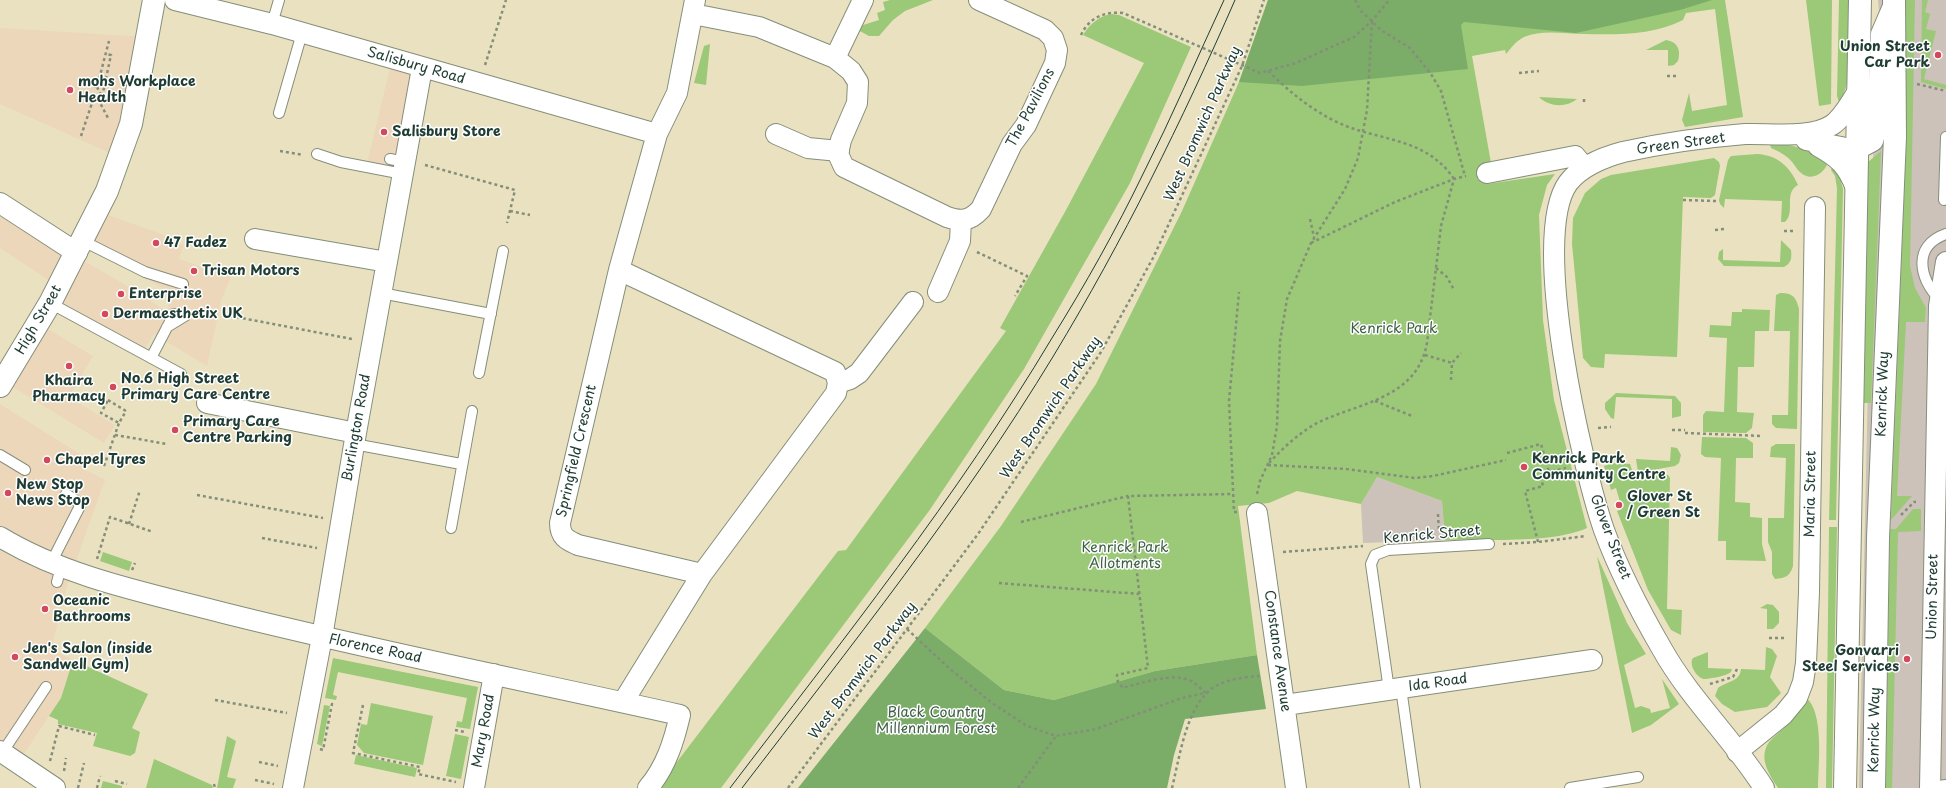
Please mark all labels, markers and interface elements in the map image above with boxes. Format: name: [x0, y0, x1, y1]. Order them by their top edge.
place label: Union Street Car Park: [1840, 39, 1930, 72]
street label: Salisbury Road: [365, 44, 467, 88]
street label: West Bromwich Parkway: [1161, 44, 1245, 204]
marker: Union Street Car Park: [1933, 50, 1943, 60]
street label: The Pavilions: [1003, 66, 1059, 150]
place label: mohs Workplace Health: [78, 74, 196, 106]
marker: mohs Workplace Health: [65, 85, 75, 95]
place label: Salisbury Store: [392, 124, 501, 140]
marker: Salisbury Store: [379, 127, 389, 137]
street label: Green Street: [1636, 129, 1726, 159]
place label: 47 Fadez: [164, 235, 227, 251]
marker: 47 Fadez: [151, 238, 161, 248]
place label: Trisan Motors: [202, 263, 300, 279]
marker: Trisan Motors: [189, 266, 199, 276]
street label: High Street: [12, 282, 66, 358]
place label: Enterprise: [129, 286, 202, 302]
marker: Enterprise: [116, 289, 126, 299]
place label: Dermaesthetix UK: [113, 306, 243, 322]
marker: Dermaesthetix UK: [100, 309, 110, 319]
park label: Kenrick Park: [1351, 321, 1437, 337]
street label: West Bromwich Parkway: [997, 334, 1105, 482]
street label: Kenrick Way: [1873, 351, 1893, 437]
marker: Khaira Pharmacy: [64, 361, 74, 371]
place label: No.6 High Street Primary Care Centre: [121, 371, 270, 404]
place label: Khaira Pharmacy: [32, 373, 106, 406]
street label: Burlington Road: [339, 373, 375, 483]
marker: No.6 High Street Primary Care Centre: [108, 382, 118, 392]
street label: Springfield Crescent: [554, 383, 600, 519]
place label: Primary Care Centre Parking: [183, 414, 292, 446]
marker: Primary Care Centre Parking: [170, 425, 180, 435]
place label: Kenrick Park Community Centre: [1532, 451, 1666, 484]
street label: Maria Street: [1802, 451, 1820, 537]
place label: Chapel Tyres: [55, 452, 146, 468]
marker: Chapel Tyres: [42, 455, 52, 465]
marker: Kenrick Park Community Centre: [1519, 462, 1529, 472]
place label: New Stop News Stop: [16, 477, 90, 510]
marker: New Stop News Stop: [3, 488, 13, 498]
place label: Glover St / Green St: [1627, 489, 1700, 522]
street label: Glover Street: [1586, 492, 1634, 582]
marker: Glover St / Green St: [1614, 500, 1624, 510]
street label: Kenrick Street: [1383, 522, 1481, 548]
park label: Kenrick Park Allotments: [1082, 540, 1168, 572]
street label: Union Street: [1924, 554, 1942, 640]
street label: Constance Avenue: [1260, 589, 1294, 713]
place label: Oceanic Bathrooms: [53, 593, 131, 626]
street label: West Bromwich Parkway: [806, 599, 920, 743]
marker: Oceanic Bathrooms: [40, 604, 50, 614]
street label: Florence Road: [327, 631, 423, 667]
place label: Jen's Salon (inside Sandwell Gym): [23, 641, 152, 674]
place label: Gonvarri Steel Services: [1802, 643, 1899, 676]
marker: Jen's Salon (inside Sandwell Gym): [10, 652, 20, 662]
marker: Gonvarri Steel Services: [1902, 654, 1912, 664]
street label: Ida Road: [1407, 671, 1469, 695]
street label: Kenrick Way: [1866, 687, 1884, 773]
street label: Mary Road: [469, 693, 499, 769]
park label: Black Country Millennium Forest: [876, 705, 996, 738]

